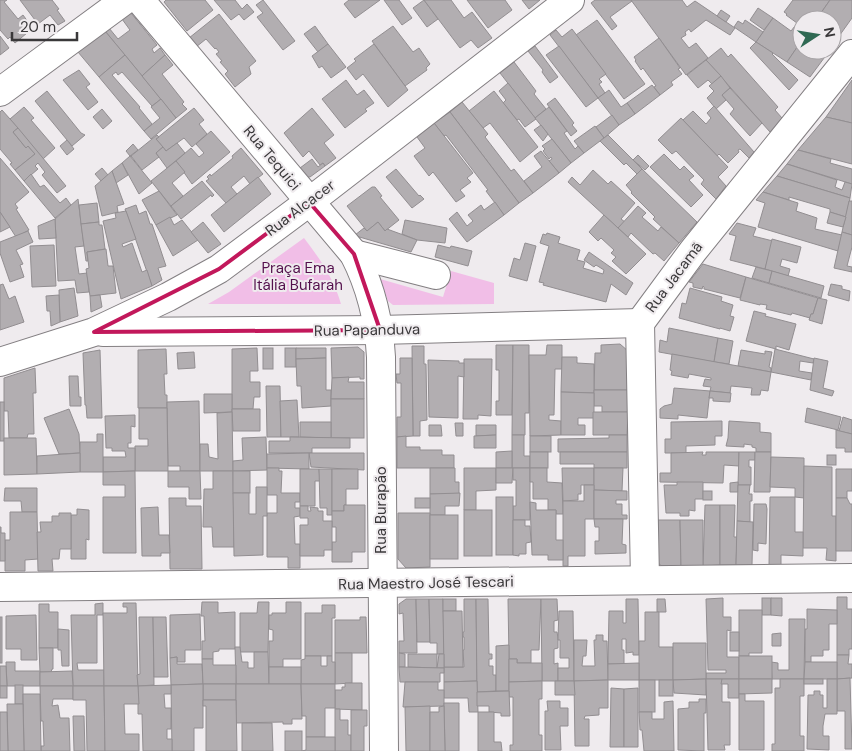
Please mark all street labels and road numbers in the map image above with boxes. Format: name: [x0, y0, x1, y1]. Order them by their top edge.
street label: Rua Tequici: [239, 121, 305, 195]
street label: Rua Alcacer: [261, 175, 339, 241]
street label: Rua Jacamã: [641, 238, 707, 316]
street label: Rua Papanduva: [314, 319, 420, 341]
street label: Rua Burapão: [371, 466, 391, 554]
street label: Rua Maestro José Tescari: [338, 571, 514, 595]

